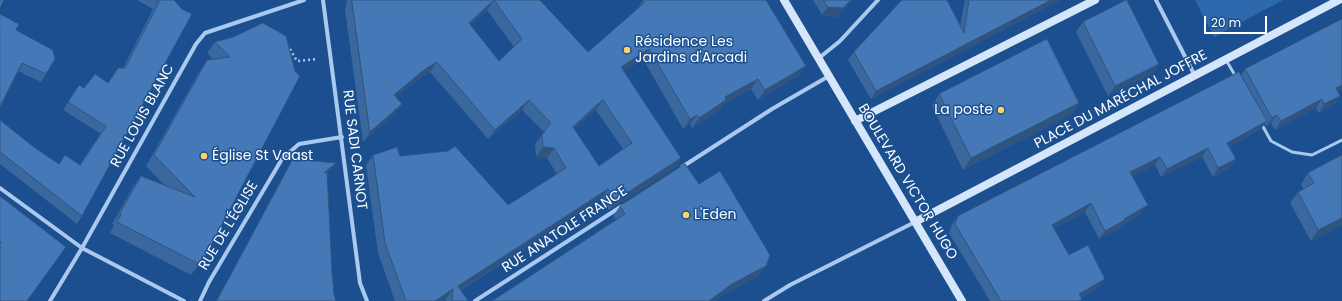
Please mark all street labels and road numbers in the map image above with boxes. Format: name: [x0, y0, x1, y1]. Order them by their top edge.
street label: PLACE DU MARÉCHAL JOFFRE: [1032, 47, 1210, 153]
street label: RUE LOUIS BLANC: [108, 61, 178, 171]
street label: RUE SADI CARNOT: [338, 89, 370, 211]
street label: BOULEVARD VICTOR HUGO: [854, 101, 960, 263]
street label: RUE DE L'ÉGLISE: [196, 178, 262, 274]
street label: RUE ANATOLE FRANCE: [499, 183, 631, 277]

